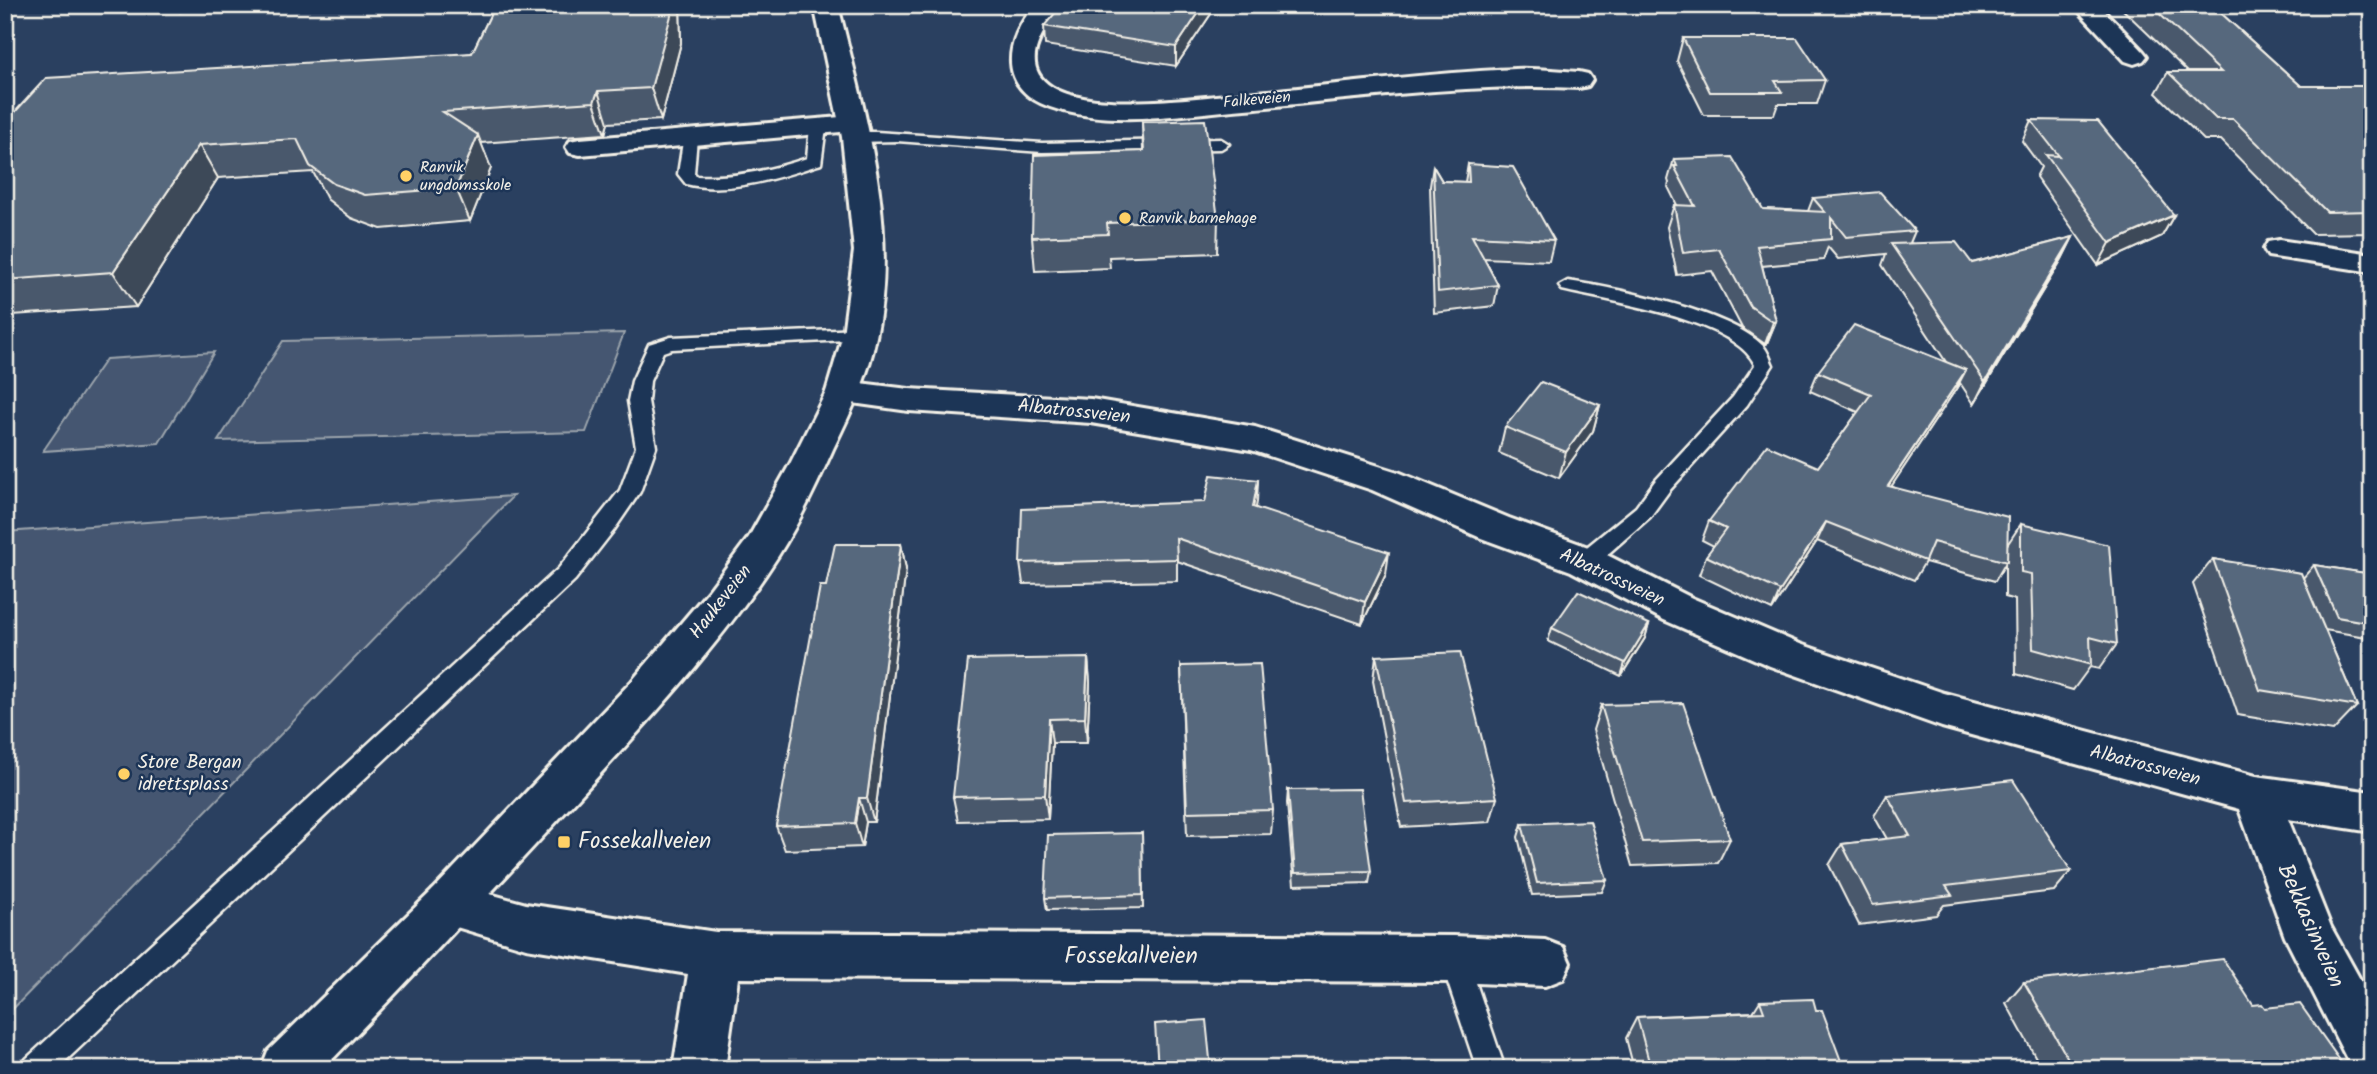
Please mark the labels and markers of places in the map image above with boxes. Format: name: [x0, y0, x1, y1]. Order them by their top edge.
place label: Ranvik ungdomsskole: [420, 155, 511, 198]
marker: Ranvik ungdomsskole: [398, 168, 414, 184]
place label: Ranvik barnehage: [1139, 206, 1257, 231]
marker: Ranvik barnehage: [1117, 210, 1133, 226]
place label: Store Bergan idrettsplass: [138, 748, 242, 800]
marker: Store Bergan idrettsplass: [116, 766, 132, 782]
place label: Fossekallveien: [578, 824, 711, 860]
marker: Fossekallveien: [556, 834, 572, 850]

